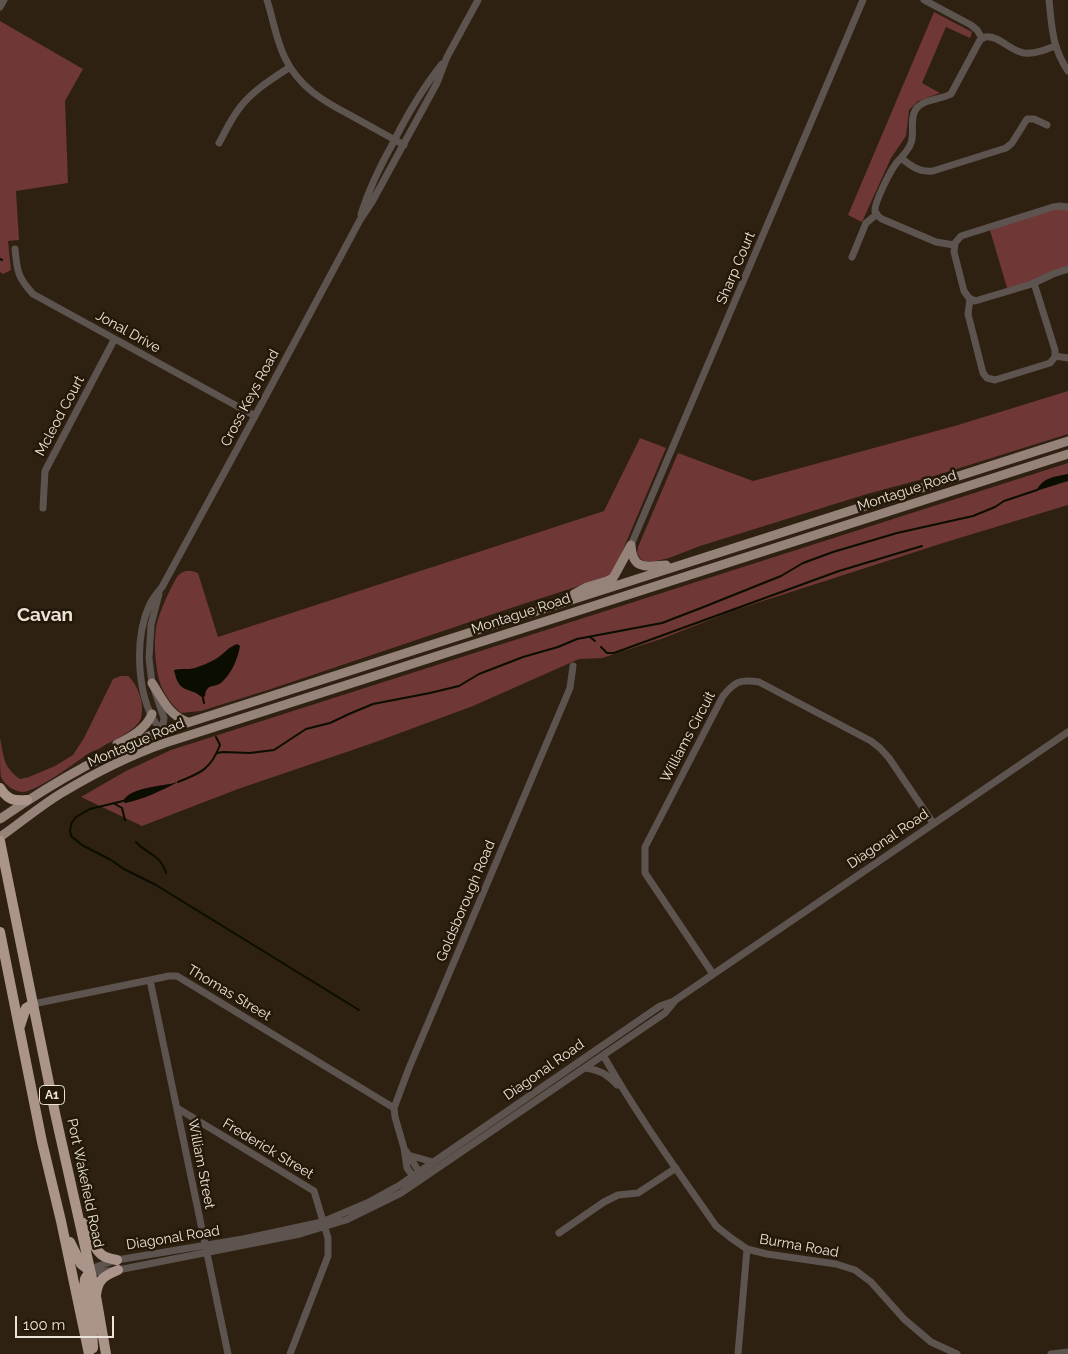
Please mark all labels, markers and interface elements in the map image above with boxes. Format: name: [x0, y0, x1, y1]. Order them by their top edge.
street label: Sharp Court: [713, 229, 759, 307]
street label: Jonal Drive: [93, 307, 163, 357]
street label: Cross Keys Road: [217, 347, 283, 449]
street label: Mcleod Court: [32, 373, 88, 459]
street label: Montague Road: [855, 467, 959, 515]
street label: Montague Road: [469, 590, 573, 638]
district label: Cavan: [17, 604, 73, 626]
street label: Williams Circuit: [657, 689, 719, 785]
street label: Montague Road: [85, 715, 187, 771]
street label: Diagonal Road: [844, 806, 932, 872]
street label: Goldsborough Road: [433, 838, 499, 964]
street label: Thomas Street: [184, 961, 274, 1025]
street label: Diagonal Road: [501, 1036, 587, 1104]
road number: A1: [40, 1086, 64, 1104]
street label: Frederick Street: [220, 1115, 316, 1183]
street label: Port Wakefield Road: [63, 1117, 107, 1249]
street label: William Street: [184, 1118, 218, 1210]
street label: Diagonal Road: [125, 1222, 221, 1254]
street label: Burma Road: [758, 1231, 840, 1261]
scale bar: [18, 1306, 116, 1338]
text: 100 m: [23, 1316, 65, 1334]

